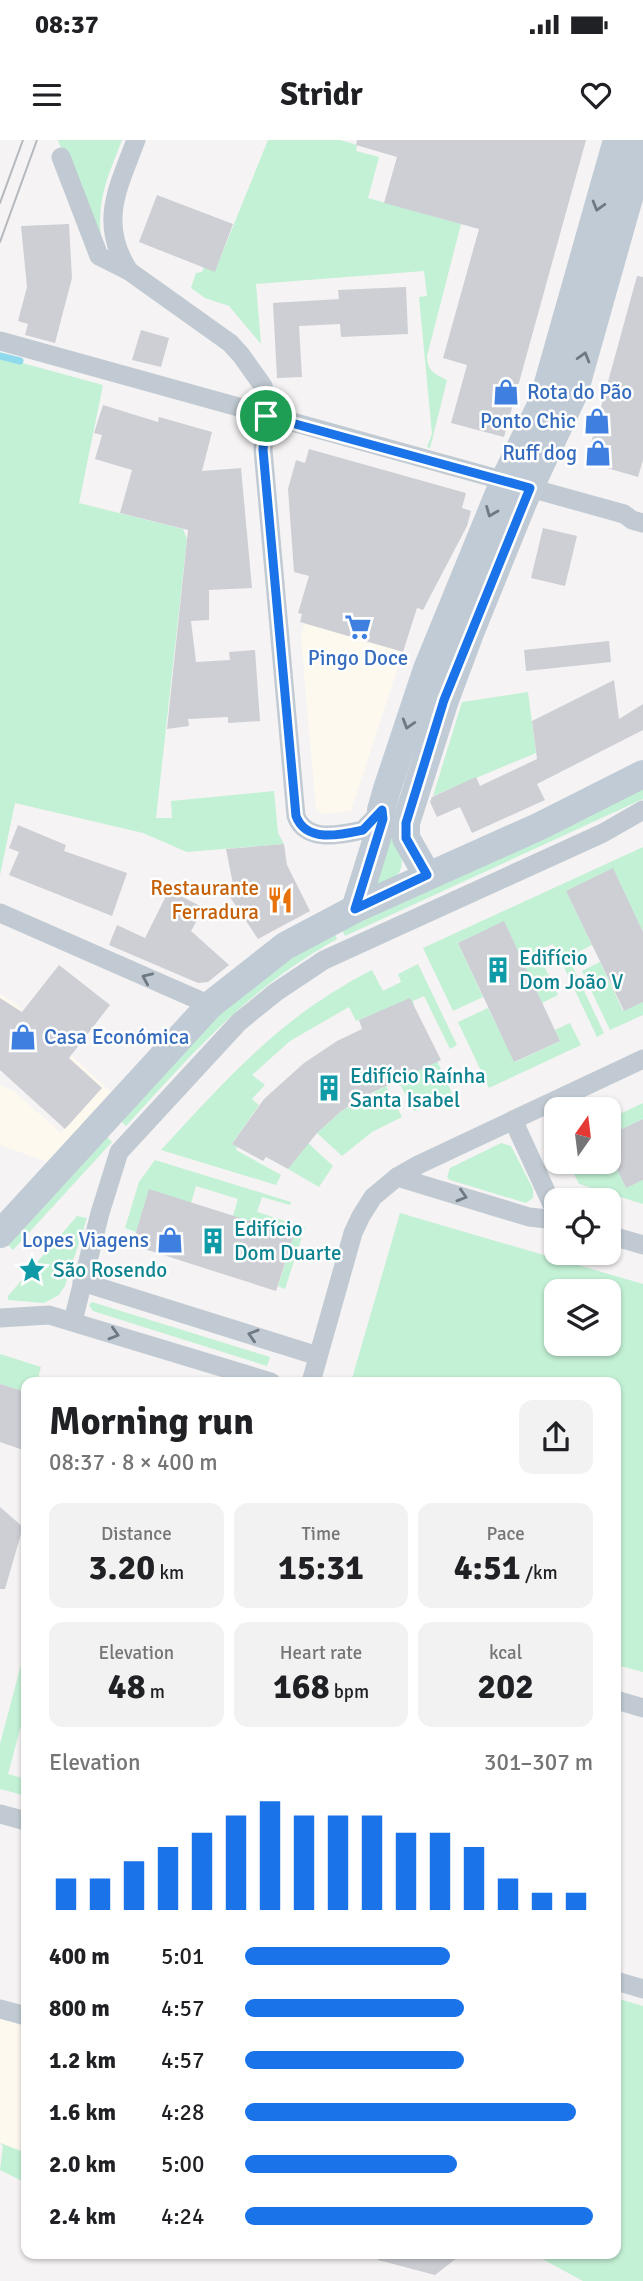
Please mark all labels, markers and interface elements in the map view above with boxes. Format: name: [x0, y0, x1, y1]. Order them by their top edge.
text: 08:37: [35, 9, 99, 41]
text: Stridr: [280, 75, 363, 114]
icon: menu: [28, 76, 66, 114]
icon: heart: [577, 76, 615, 114]
one-way arrow: [592, 200, 607, 212]
one-way arrow: [576, 352, 591, 364]
shop icon: Rota do Pão: [491, 377, 521, 407]
place label: Rota do Pão: [527, 379, 632, 405]
pin: [236, 386, 296, 446]
icon: arrive: [247, 397, 285, 435]
shop icon: Ponto Chic: [582, 406, 612, 436]
place label: Ponto Chic: [480, 408, 576, 434]
shop icon: Ruff dog: [583, 438, 613, 468]
place label: Ruff dog: [502, 440, 577, 466]
one-way arrow: [486, 505, 500, 517]
supermarket icon: Pingo Doce: [343, 612, 373, 642]
place label: Pingo Doce: [308, 645, 408, 671]
one-way arrow: [402, 717, 416, 729]
place label: Restaurante Ferradura: [150, 875, 259, 925]
restaurant icon: Restaurante Ferradura: [265, 885, 295, 915]
place label: Edifício Dom João V: [519, 945, 623, 995]
building icon: Edifício Dom João V: [483, 955, 513, 985]
one-way arrow: [142, 972, 155, 986]
shop icon: Casa Económica: [8, 1022, 38, 1052]
place label: Casa Económica: [44, 1024, 189, 1050]
place label: Edifício Raínha Santa Isabel: [350, 1063, 486, 1113]
building icon: Edifício Raínha Santa Isabel: [314, 1073, 344, 1103]
north arrow: [544, 1097, 621, 1174]
map controls: [544, 1097, 621, 1356]
one-way arrow: [456, 1188, 468, 1203]
button: locate: [544, 1188, 621, 1265]
place label: Edifício Dom Duarte: [234, 1216, 341, 1266]
shop icon: Lopes Viagens: [155, 1225, 185, 1255]
building icon: Edifício Dom Duarte: [198, 1226, 228, 1256]
place label: Lopes Viagens: [22, 1227, 149, 1253]
place icon: São Rosendo: [17, 1255, 47, 1285]
place label: São Rosendo: [53, 1257, 167, 1283]
button: layers: [544, 1279, 621, 1356]
one-way arrow: [108, 1325, 120, 1340]
one-way arrow: [248, 1329, 260, 1344]
text: Morning run: [49, 1398, 254, 1445]
button: share: [519, 1400, 593, 1474]
text: 08:37 · 8 × 400 m: [49, 1448, 218, 1477]
text: Distance: [101, 1522, 172, 1546]
text: Time: [301, 1522, 341, 1546]
text: Pace: [487, 1522, 525, 1546]
text: 3.20: [89, 1546, 155, 1589]
text: 15:31: [278, 1546, 364, 1589]
text: 4:51: [454, 1546, 521, 1589]
text: km: [155, 1561, 184, 1585]
text: /km: [521, 1561, 558, 1585]
text: Elevation: [98, 1641, 174, 1665]
text: Heart rate: [280, 1641, 362, 1665]
text: kcal: [489, 1641, 522, 1665]
text: 48: [108, 1665, 146, 1708]
text: 168: [273, 1665, 330, 1708]
text: 202: [477, 1665, 534, 1708]
text: m: [146, 1680, 165, 1704]
text: bpm: [330, 1680, 369, 1704]
text: Elevation: [49, 1748, 141, 1777]
text: 301–307 m: [484, 1748, 593, 1777]
text: 400 m: [49, 1942, 110, 1971]
text: 5:01: [161, 1942, 204, 1971]
text: 800 m: [49, 1994, 110, 2023]
text: 4:57: [161, 1994, 204, 2023]
text: 1.2 km: [49, 2046, 116, 2075]
text: 4:57: [161, 2046, 204, 2075]
text: 1.6 km: [49, 2098, 116, 2127]
text: 4:28: [161, 2098, 204, 2127]
text: 2.0 km: [49, 2150, 116, 2179]
text: 5:00: [161, 2150, 204, 2179]
text: 2.4 km: [49, 2202, 116, 2231]
text: 4:24: [161, 2202, 204, 2231]

